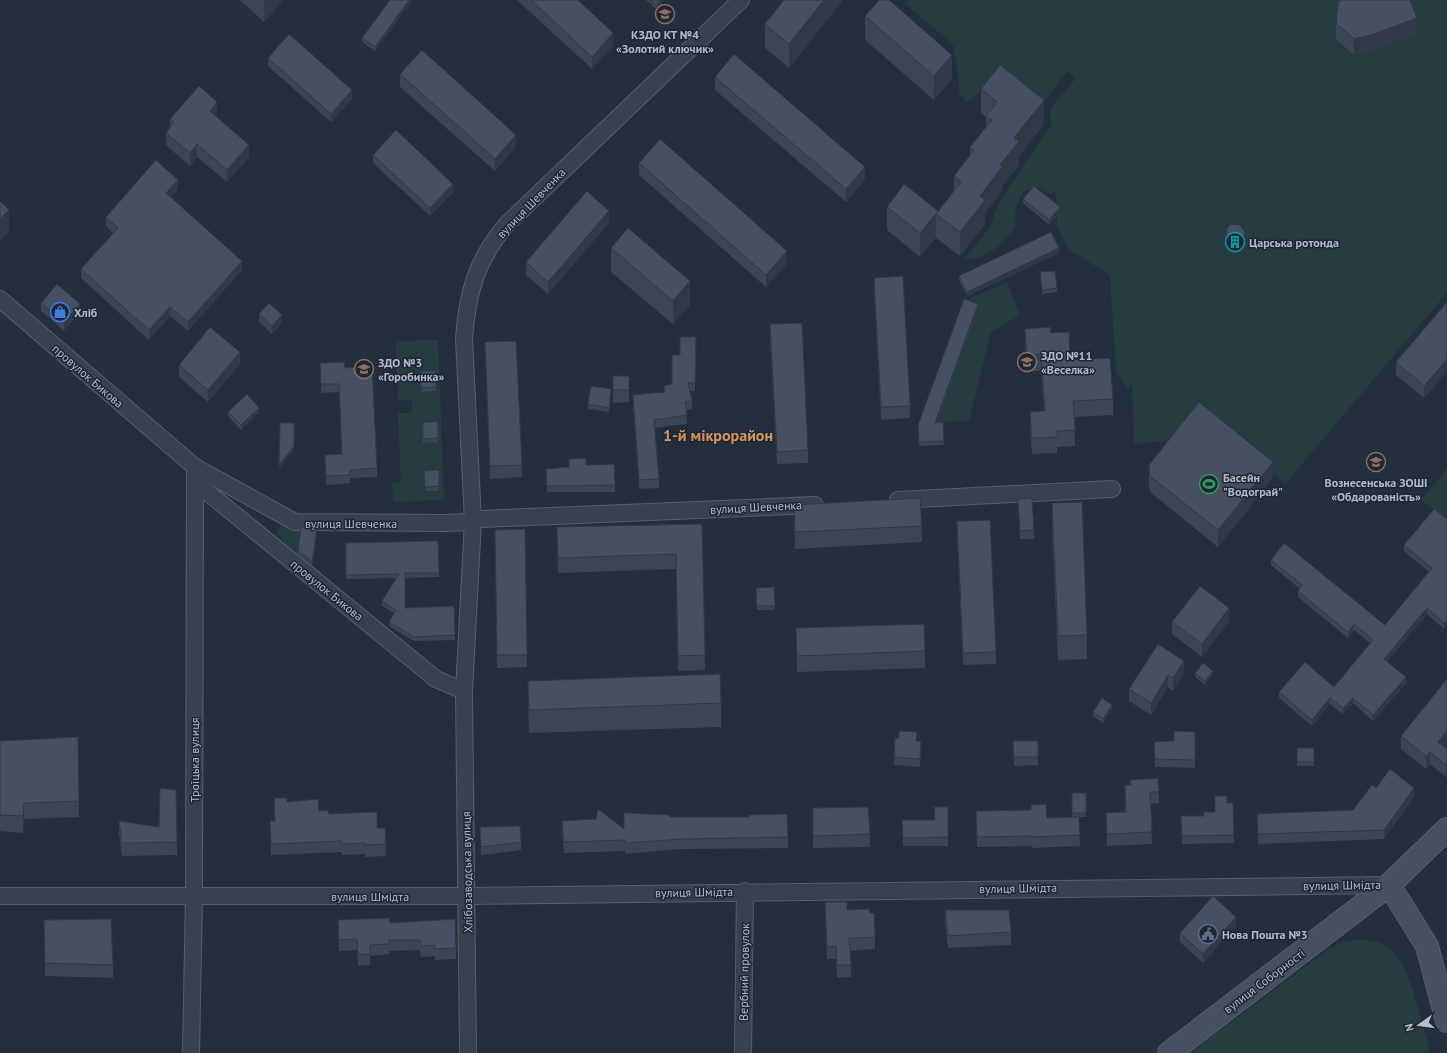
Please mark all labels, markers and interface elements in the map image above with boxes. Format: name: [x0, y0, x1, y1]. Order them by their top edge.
school or university icon: КЗДО КТ №4 «Золотий ключик»: [654, 3, 676, 25]
place label: КЗДО КТ №4 «Золотий ключик»: [616, 27, 714, 56]
street label: вулиця Шевченка: [494, 165, 568, 241]
building icon: Царська ротонда: [1224, 231, 1246, 253]
place label: Царська ротонда: [1249, 235, 1339, 250]
shop icon: Хліб: [49, 301, 71, 323]
place label: Хліб: [74, 305, 98, 320]
street label: провулок Бикова: [49, 341, 127, 411]
place label: ЗДО №11 «Веселка»: [1041, 348, 1095, 377]
school or university icon: ЗДО №11 «Веселка»: [1016, 351, 1038, 373]
place label: ЗДО №3 «Горобинка»: [378, 355, 445, 384]
school or university icon: ЗДО №3 «Горобинка»: [353, 358, 375, 380]
district label: 1-й мікрорайон: [663, 425, 773, 445]
school or university icon: Вознесенська ЗОШІ «Обдарованість»: [1365, 451, 1387, 473]
place label: Басейн "Водограй": [1223, 470, 1283, 499]
sports icon: Басейн "Водограй": [1198, 473, 1220, 495]
place label: Вознесенська ЗОШІ «Обдарованість»: [1325, 475, 1427, 504]
street label: вулиця Шевченка: [710, 497, 802, 517]
street label: вулиця Шевченка: [305, 516, 397, 531]
street label: провулок Бикова: [288, 556, 366, 624]
street label: Троїцька вулиця: [187, 718, 202, 802]
street label: Хлібозаводська вулиця: [458, 811, 476, 933]
street label: вулиця Шмідта: [1303, 877, 1381, 893]
street label: вулиця Шмідта: [979, 880, 1057, 896]
street label: вулиця Шмідта: [655, 884, 733, 900]
street label: вулиця Шмідта: [331, 889, 409, 904]
street label: Вербний провулок: [736, 923, 752, 1021]
public building icon: Нова Пошта №3: [1197, 923, 1219, 945]
place label: Нова Пошта №3: [1222, 927, 1308, 942]
street label: вулиця Соборності: [1220, 946, 1308, 1016]
north arrow: [1399, 1005, 1439, 1045]
text: N: [1402, 1022, 1417, 1033]

